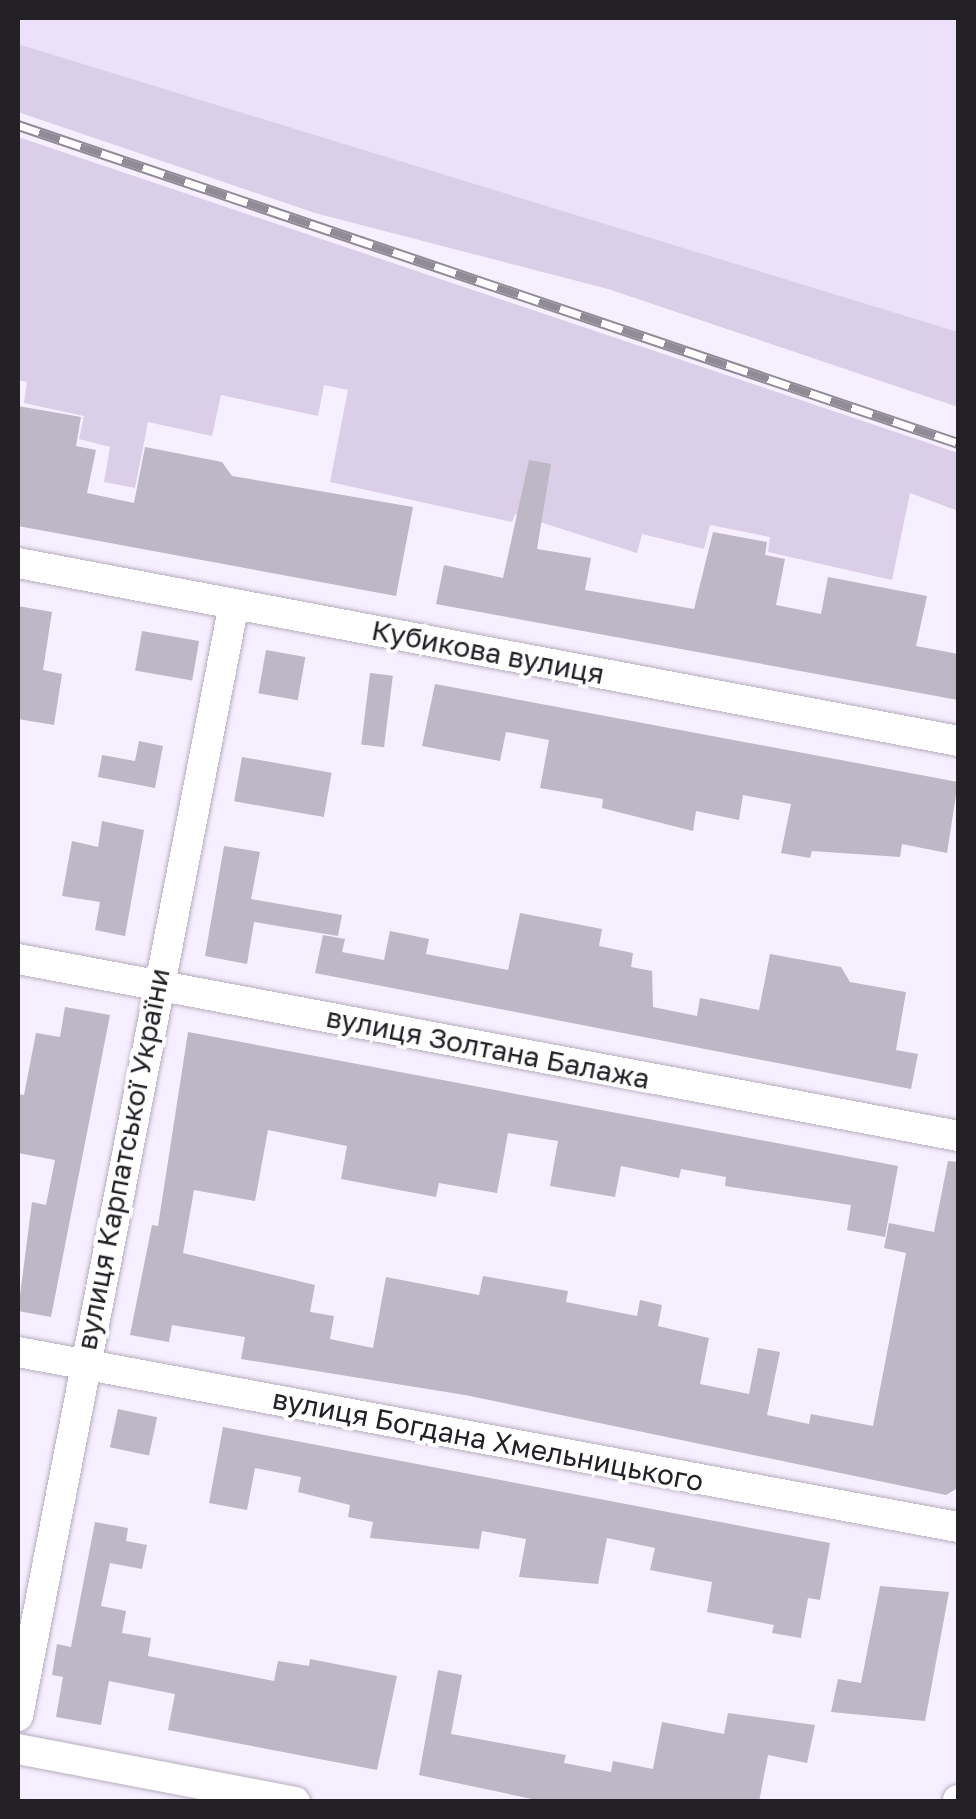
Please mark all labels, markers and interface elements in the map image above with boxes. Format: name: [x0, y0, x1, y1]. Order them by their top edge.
street label: Кубикова вулиця: [369, 613, 607, 691]
street label: вулиця Карпатської України: [70, 965, 176, 1353]
street label: вулиця Золтана Балажа: [323, 1000, 653, 1096]
street label: вулиця Богдана Хмельницького: [270, 1382, 706, 1498]

